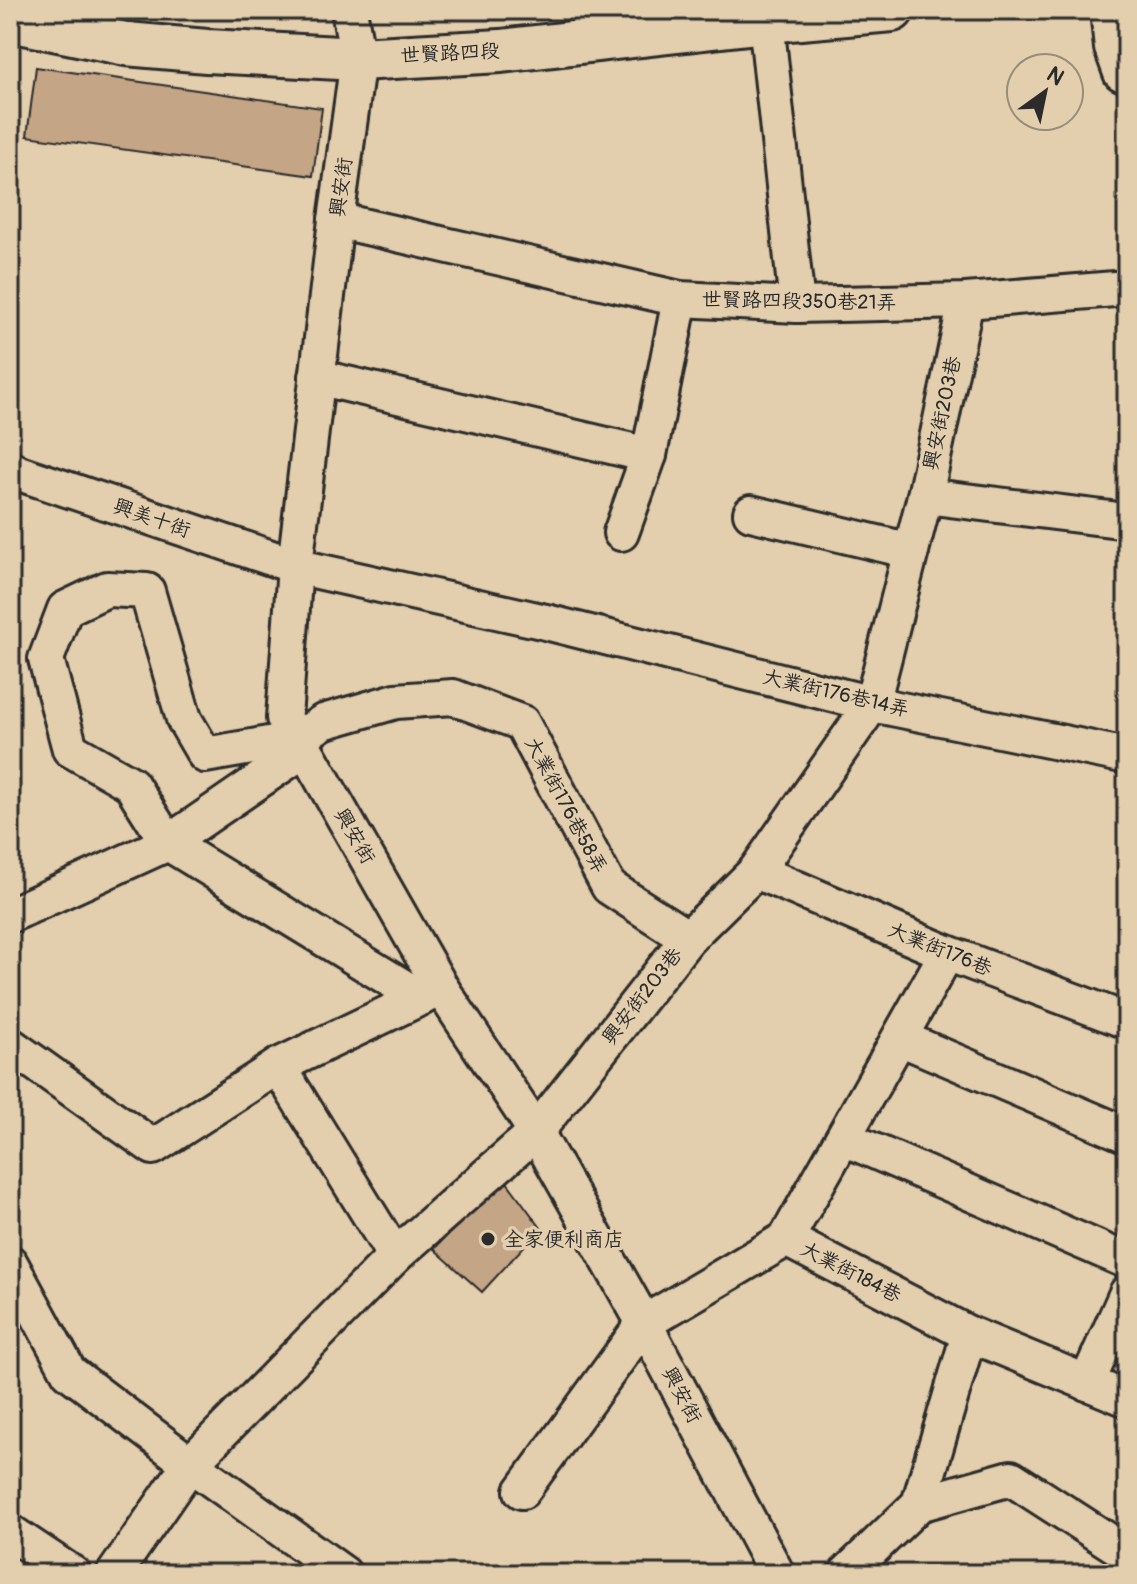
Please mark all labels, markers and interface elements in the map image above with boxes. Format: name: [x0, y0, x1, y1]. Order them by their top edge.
street label: 世賢路四段: [399, 38, 501, 68]
north arrow: [1005, 52, 1085, 132]
text: N: [1041, 60, 1069, 92]
street label: 興安街: [324, 156, 358, 218]
street label: 世賢路四段350巷21弄: [701, 287, 897, 315]
street label: 興安街203巷: [918, 353, 966, 472]
street label: 興美十街: [110, 493, 194, 543]
street label: 大業街176巷14弄: [760, 664, 912, 722]
street label: 大業街176巷58弄: [520, 732, 612, 878]
street label: 興安街: [329, 804, 381, 868]
street label: 大業街176巷: [884, 917, 997, 982]
street label: 興安街203巷: [596, 942, 688, 1049]
place label: 全家便利商店: [504, 1227, 624, 1252]
marker: 全家便利商店: [479, 1230, 497, 1248]
street label: 大業街184巷: [797, 1236, 906, 1308]
street label: 興安街: [657, 1363, 707, 1427]

